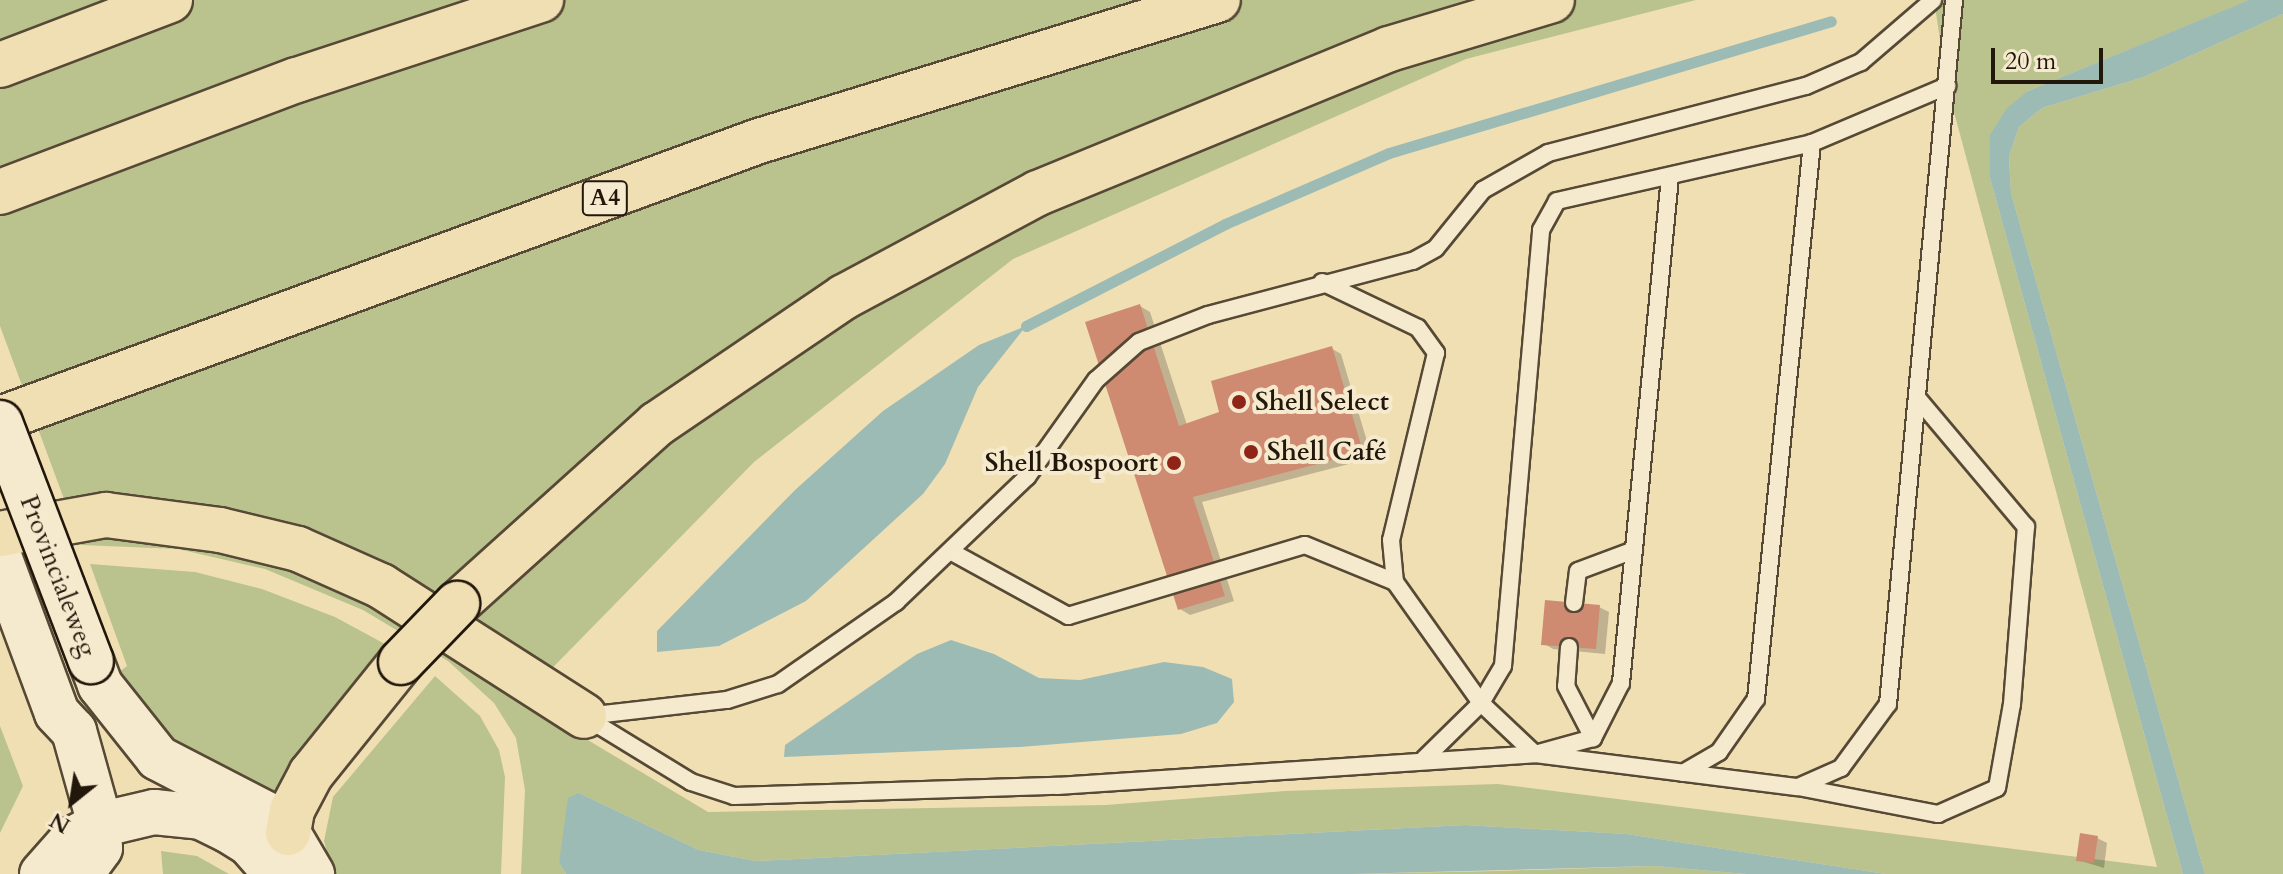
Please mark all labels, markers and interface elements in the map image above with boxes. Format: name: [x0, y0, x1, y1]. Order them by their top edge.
scale bar: [1995, 32, 2107, 82]
text: 20 m: [2005, 45, 2056, 78]
road number: A4: [581, 178, 629, 218]
place label: Shell Select: [1255, 386, 1389, 418]
marker: Shell Select: [1230, 393, 1248, 411]
place label: Shell Café: [1267, 436, 1387, 468]
marker: Shell Café: [1242, 443, 1260, 461]
place label: Shell Bospoort: [985, 447, 1158, 479]
marker: Shell Bospoort: [1165, 454, 1183, 472]
street label: Provincialeweg: [13, 491, 103, 661]
north arrow: [32, 762, 112, 842]
text: N: [44, 805, 76, 841]

